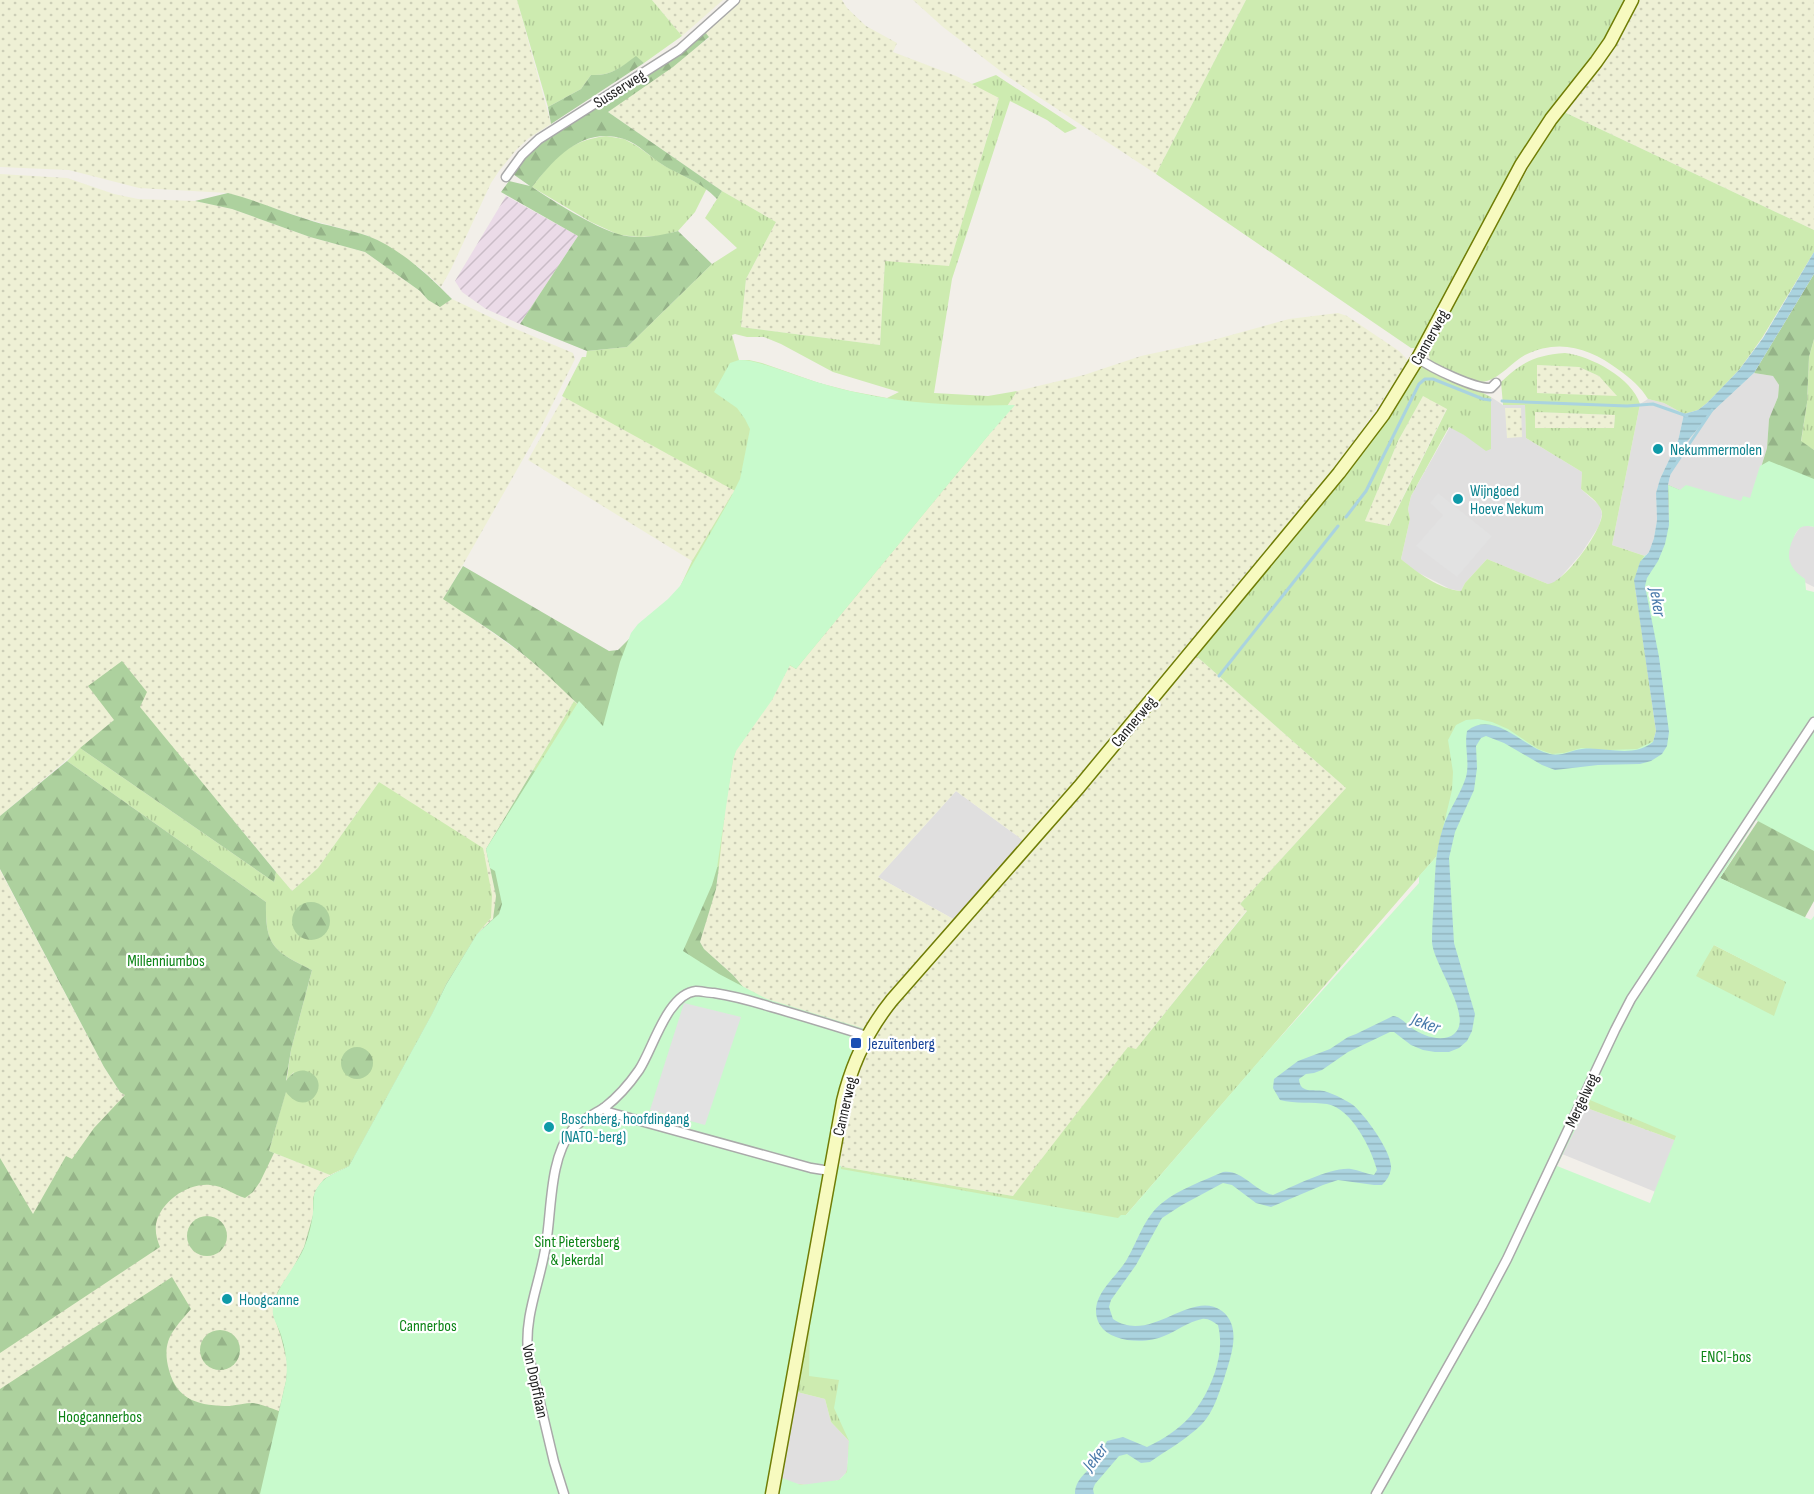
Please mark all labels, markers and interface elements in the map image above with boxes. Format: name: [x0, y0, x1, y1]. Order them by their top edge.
street label: Susserweg: [590, 66, 649, 113]
street label: Cannerweg: [1407, 307, 1453, 369]
place label: Nekummermolen: [1670, 441, 1762, 460]
marker: Nekummermolen: [1651, 442, 1665, 456]
place label: Wijngoed Hoeve Nekum: [1470, 482, 1544, 519]
marker: Wijngoed Hoeve Nekum: [1451, 492, 1465, 506]
water label: Jeker: [1645, 585, 1670, 619]
street label: Cannerweg: [1107, 693, 1161, 751]
park label: Millenniumbos: [127, 952, 205, 971]
water label: Jeker: [1408, 1008, 1444, 1039]
place label: Jezuïtenberg: [867, 1035, 935, 1054]
marker: Jezuïtenberg: [849, 1036, 863, 1050]
street label: Mergelweg: [1562, 1071, 1603, 1131]
street label: Cannerweg: [829, 1075, 862, 1138]
place label: Boschberg, hoofdingang (NATO-berg): [561, 1110, 690, 1147]
marker: Boschberg, hoofdingang (NATO-berg): [542, 1120, 556, 1134]
park label: Sint Pietersberg & Jekerdal: [534, 1233, 620, 1270]
place label: Hoogcanne: [239, 1291, 299, 1310]
marker: Hoogcanne: [220, 1292, 234, 1306]
park label: Cannerbos: [399, 1317, 457, 1336]
street label: Von Dopfflaan: [517, 1343, 552, 1420]
park label: ENCI-bos: [1701, 1348, 1752, 1367]
park label: Hoogcannerbos: [58, 1408, 142, 1427]
water label: Jeker: [1078, 1439, 1113, 1476]

